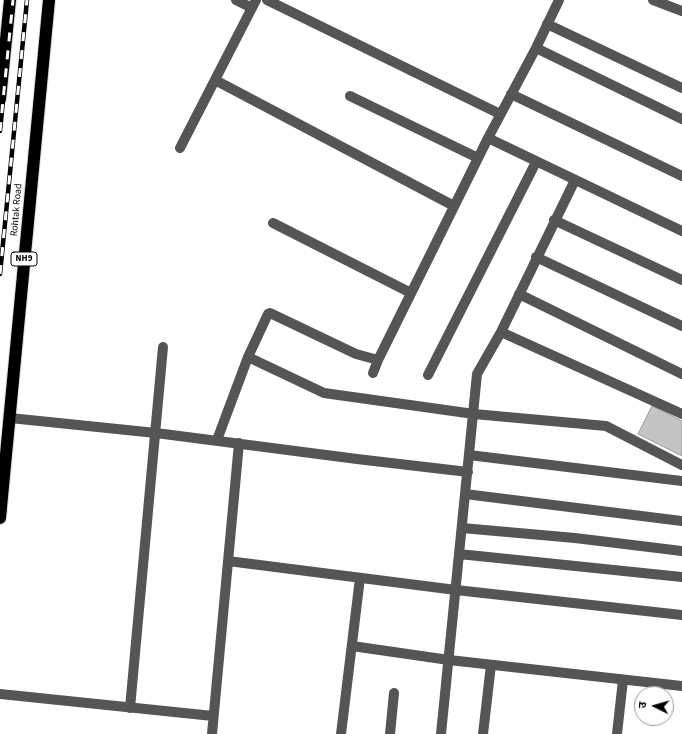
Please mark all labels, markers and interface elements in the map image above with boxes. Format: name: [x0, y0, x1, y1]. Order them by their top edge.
street label: Rohtak Road: [9, 183, 25, 237]
road number: NH9: [11, 252, 37, 266]
north arrow: [634, 686, 674, 726]
text: उ: [635, 701, 650, 709]

